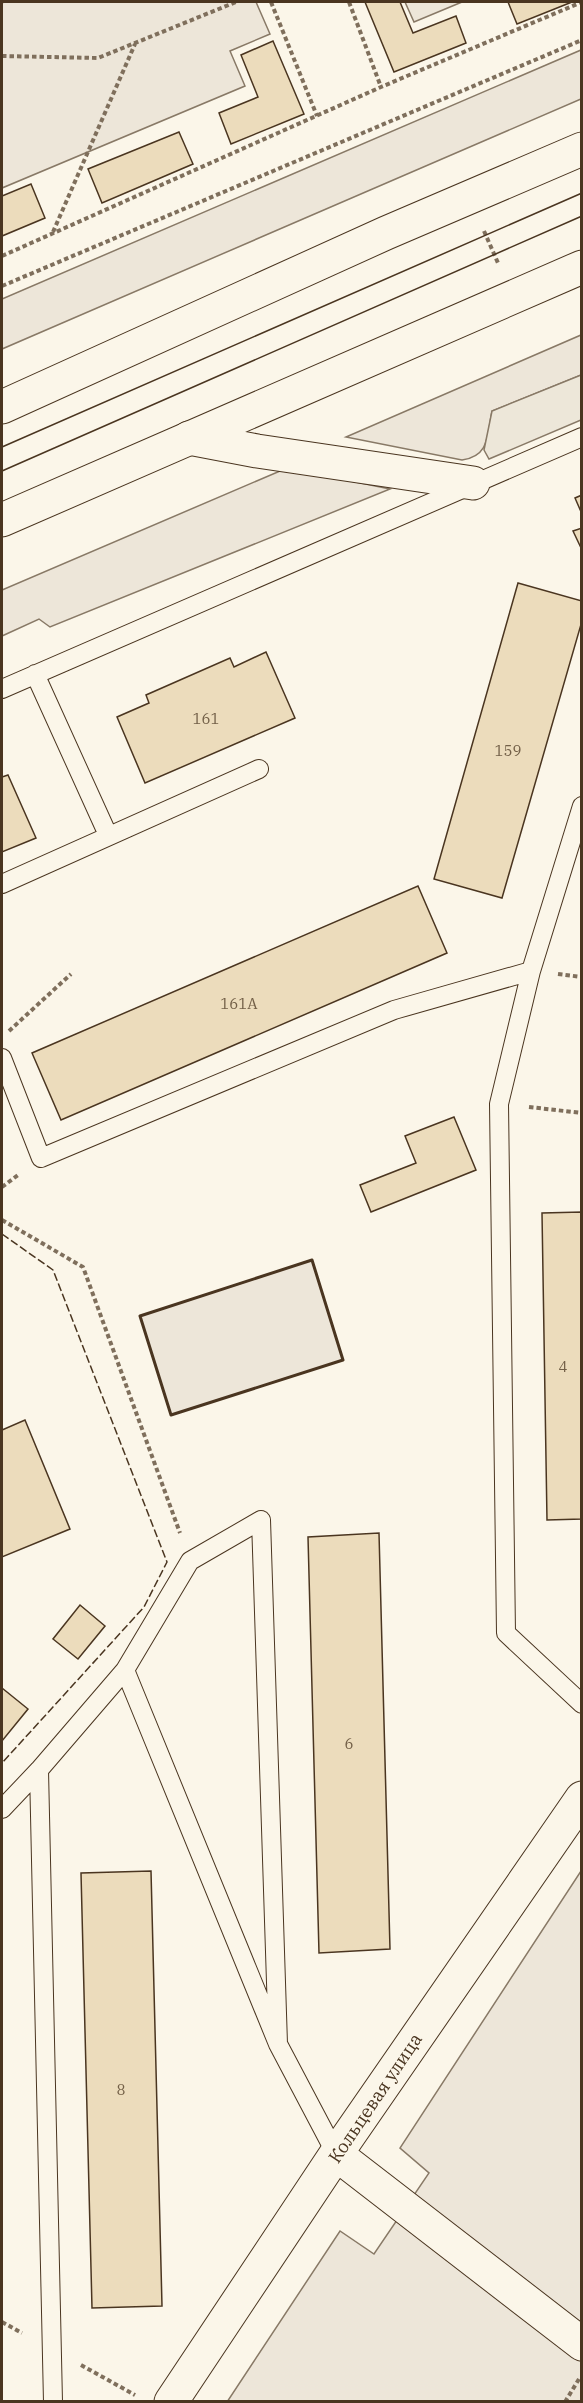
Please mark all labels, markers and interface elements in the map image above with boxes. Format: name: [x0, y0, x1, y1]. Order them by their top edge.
house number: 161: [192, 709, 220, 728]
house number: 159: [494, 741, 522, 760]
house number: 161А: [220, 994, 258, 1013]
house number: 4: [558, 1357, 568, 1376]
house number: 6: [344, 1734, 354, 1753]
street label: Кольцевая улица: [323, 2028, 427, 2167]
house number: 8: [116, 2080, 126, 2099]

